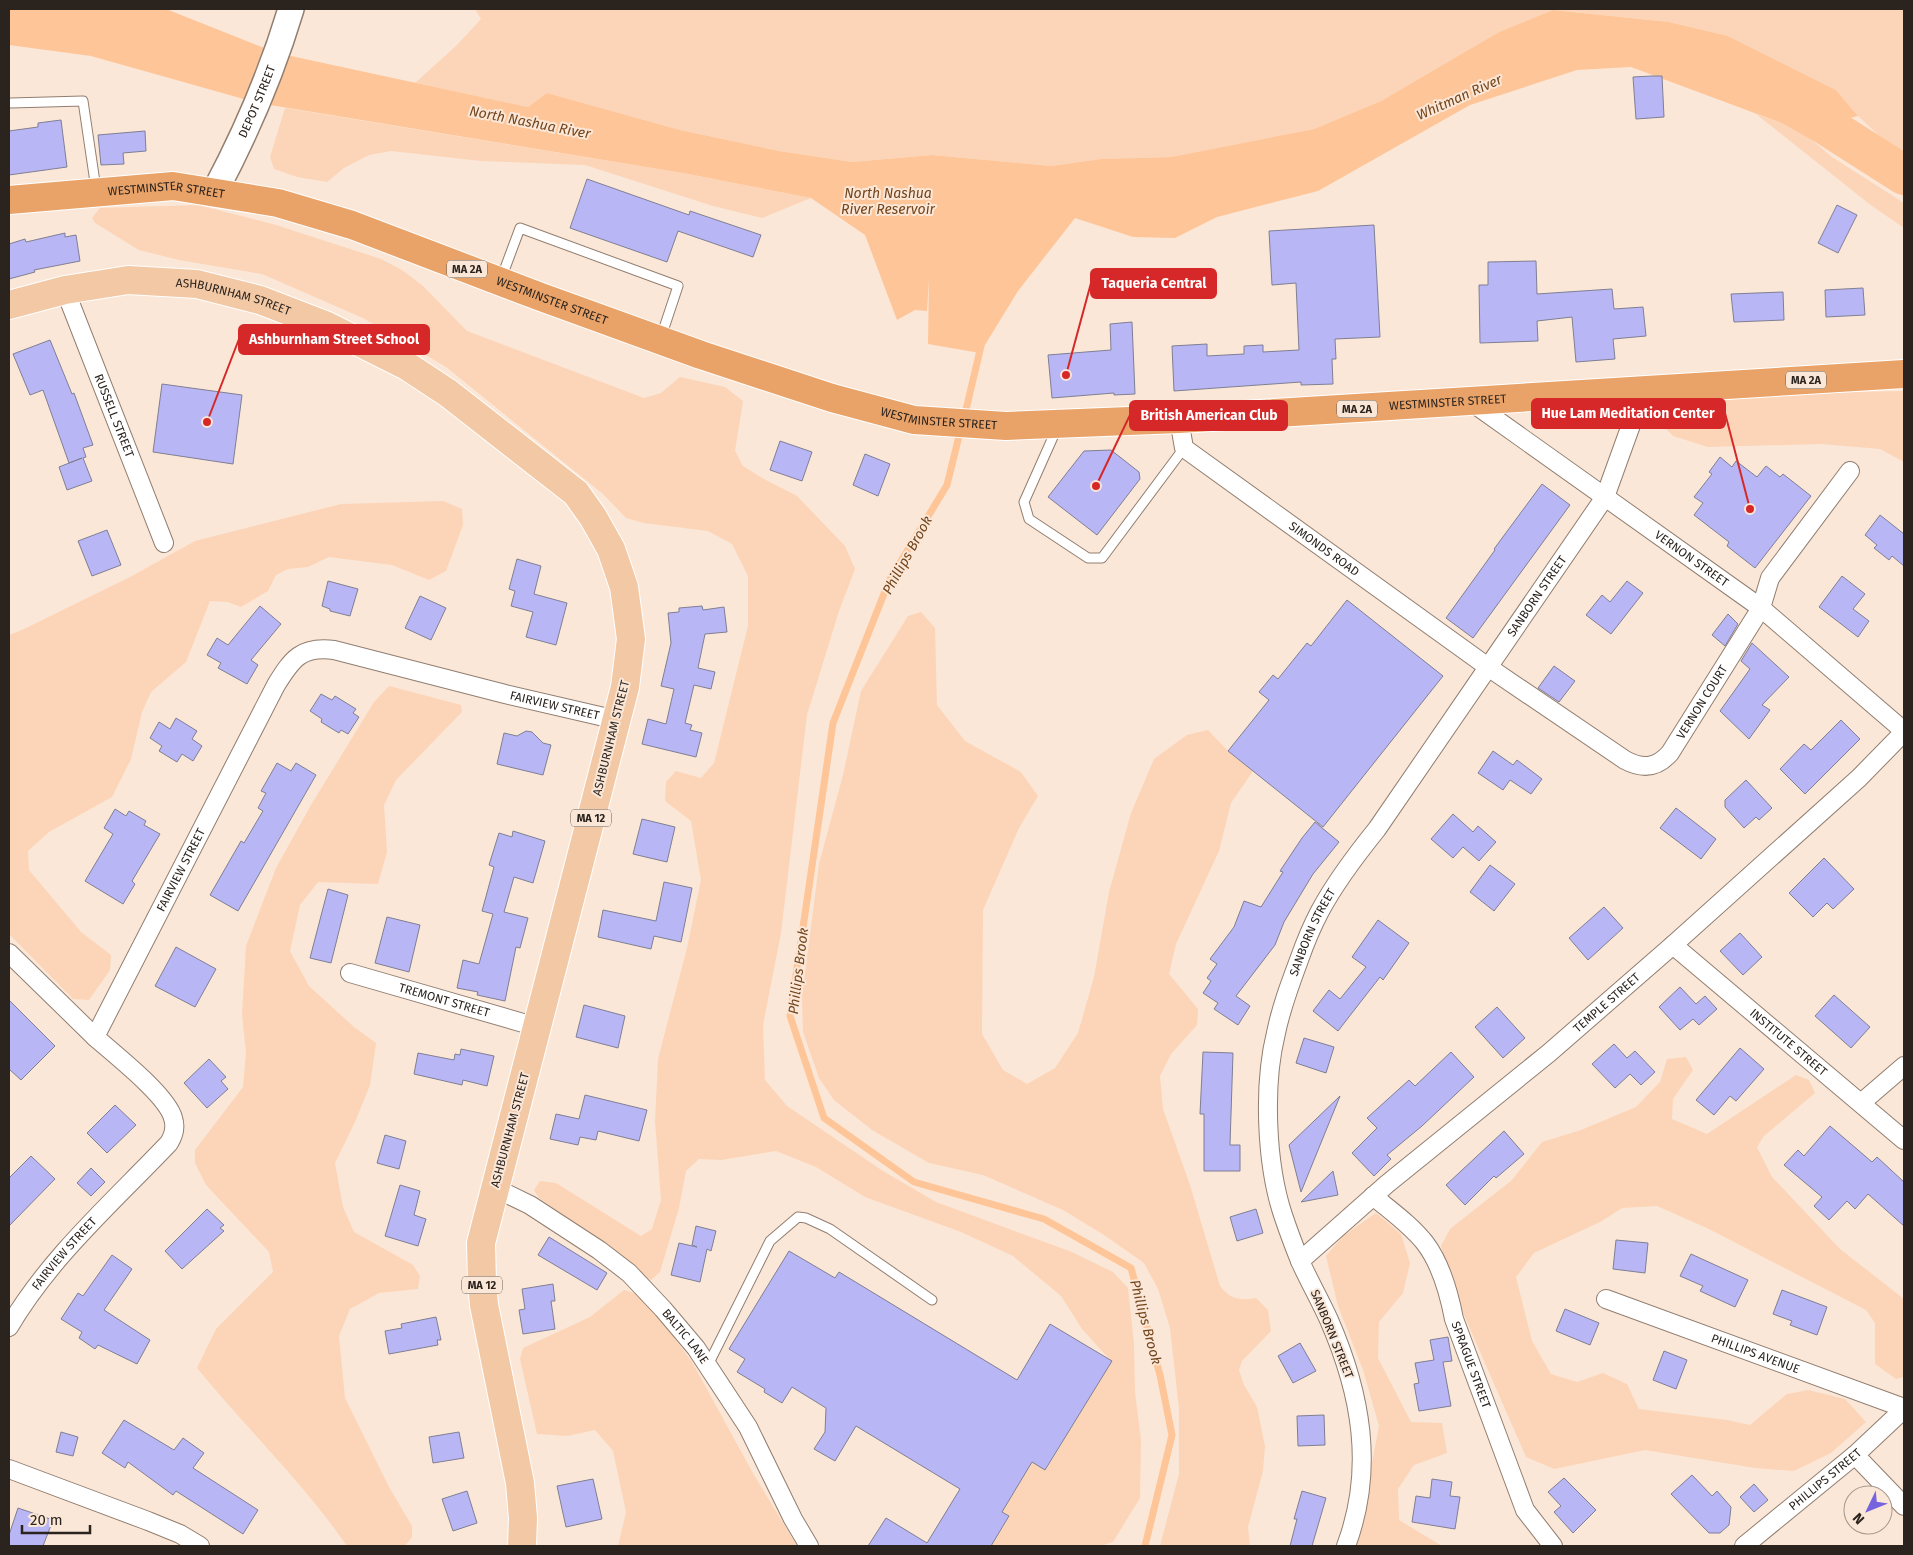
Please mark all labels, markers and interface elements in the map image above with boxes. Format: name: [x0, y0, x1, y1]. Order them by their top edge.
street label: DEPOT STREET: [236, 63, 279, 140]
water label: Whitman River: [1414, 71, 1505, 124]
water label: North Nashua River: [468, 102, 593, 143]
street label: WESTMINSTER STREET: [107, 179, 227, 201]
water label: North Nashua River Reservoir: [841, 185, 936, 218]
road number: MA 2A: [447, 260, 487, 278]
callout: Taqueria Central: [1091, 269, 1216, 298]
street label: WESTMINSTER STREET: [494, 274, 610, 328]
text: Taqueria Central: [1101, 275, 1207, 292]
street label: ASHBURNHAM STREET: [175, 276, 294, 318]
callout: Ashburnham Street School: [239, 325, 429, 354]
text: Ashburnham Street School: [248, 331, 420, 348]
street label: RUSSELL STREET: [92, 372, 137, 460]
road number: MA 2A: [1786, 372, 1826, 388]
street label: WESTMINSTER STREET: [1389, 392, 1508, 413]
callout: Hue Lam Meditation Center: [1532, 399, 1725, 428]
road number: MA 2A: [1337, 400, 1377, 418]
callout: British American Club: [1130, 401, 1287, 430]
street label: WESTMINSTER STREET: [879, 404, 999, 432]
text: Hue Lam Meditation Center: [1541, 405, 1715, 422]
text: British American Club: [1140, 407, 1278, 424]
water label: Phillips Brook: [879, 513, 936, 597]
street label: SIMONDS ROAD: [1286, 519, 1362, 579]
street label: VERNON STREET: [1652, 528, 1732, 590]
street label: SANBORN STREET: [1504, 553, 1570, 639]
street label: VERNON COURT: [1674, 662, 1731, 741]
street label: ASHBURNHAM STREET: [590, 678, 632, 797]
street label: FAIRVIEW STREET: [508, 688, 602, 723]
road number: MA 12: [571, 810, 611, 826]
street label: FAIRVIEW STREET: [154, 825, 208, 914]
street label: SANBORN STREET: [1287, 885, 1339, 978]
water label: Phillips Brook: [785, 926, 812, 1015]
street label: TEMPLE STREET: [1571, 970, 1643, 1035]
street label: TREMONT STREET: [397, 980, 492, 1020]
street label: INSTITUTE STREET: [1747, 1006, 1830, 1079]
street label: ASHBURNHAM STREET: [488, 1070, 532, 1189]
street label: FAIRVIEW STREET: [29, 1214, 100, 1293]
road number: MA 12: [462, 1276, 502, 1294]
water label: Phillips Brook: [1126, 1278, 1165, 1367]
street label: SANBORN STREET: [1308, 1288, 1357, 1381]
street label: BALTIC LANE: [659, 1306, 711, 1366]
street label: SPRAGUE STREET: [1448, 1319, 1494, 1411]
street label: PHILLIPS AVENUE: [1709, 1331, 1801, 1376]
street label: PHILLIPS STREET: [1786, 1445, 1865, 1513]
north arrow: [1843, 1485, 1893, 1535]
scale bar: [22, 1502, 90, 1534]
text: N: [1849, 1509, 1868, 1528]
text: 20 m: [30, 1511, 63, 1529]

